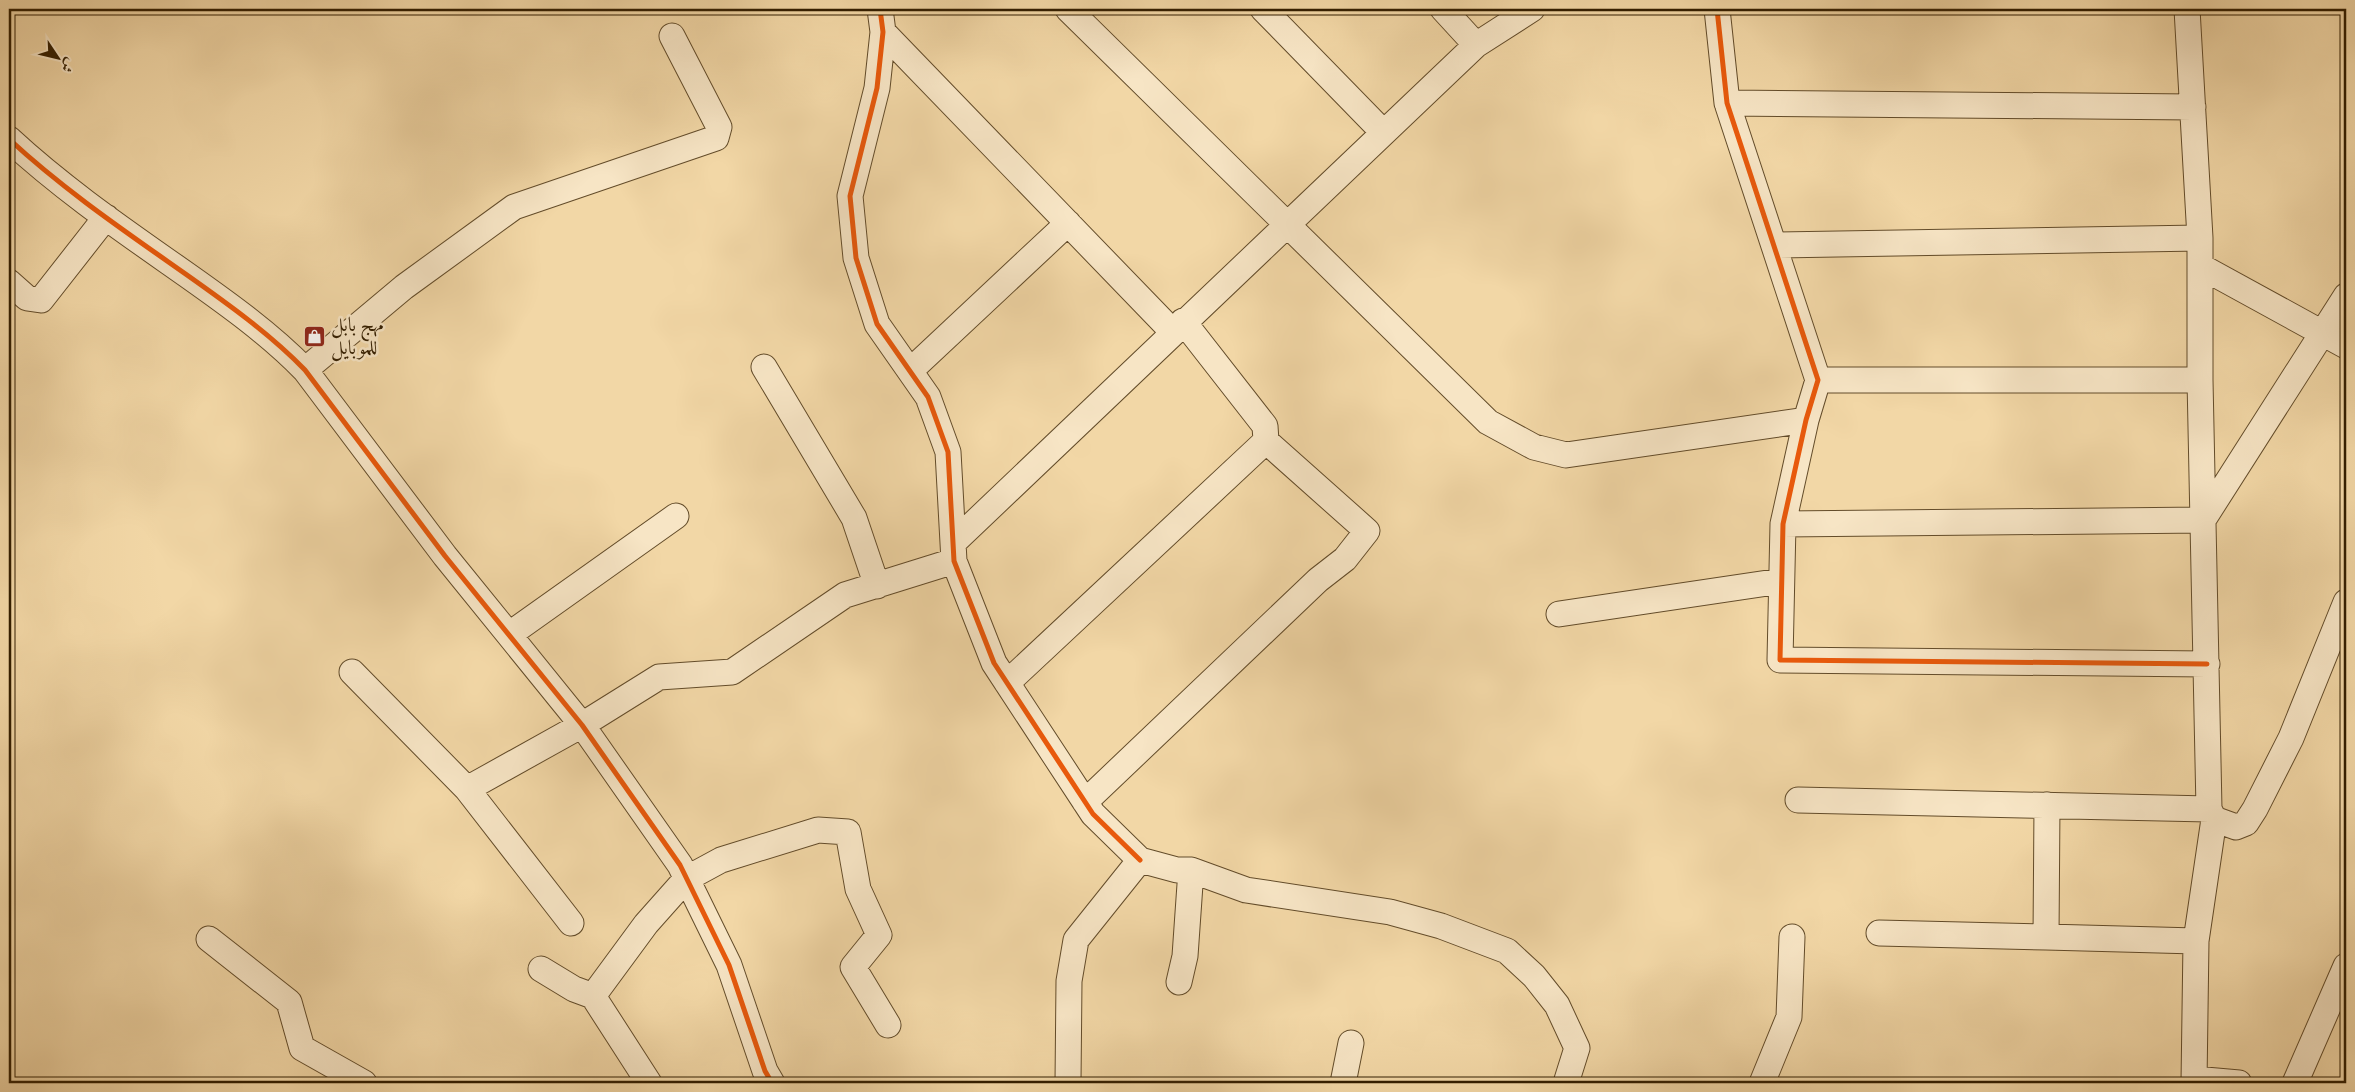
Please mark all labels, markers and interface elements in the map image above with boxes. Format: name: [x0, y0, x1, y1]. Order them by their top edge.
north arrow: [32, 32, 82, 82]
text: ش: [57, 55, 79, 76]
place label: مهج بابل للموبايل: [331, 312, 384, 362]
shop icon: مهج بابل للموبايل: [303, 324, 327, 348]

